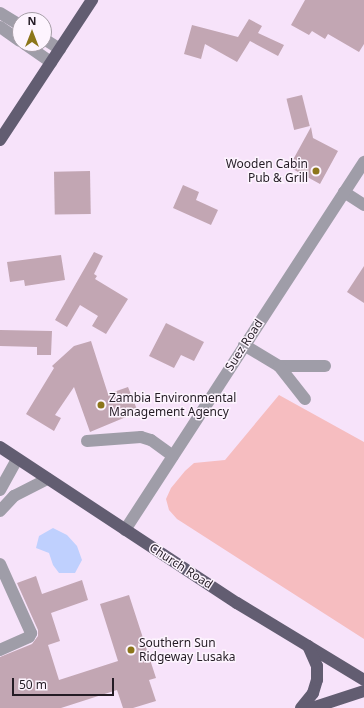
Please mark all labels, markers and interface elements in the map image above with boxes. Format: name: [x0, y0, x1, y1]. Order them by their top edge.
north arrow: [12, 12, 52, 52]
text: N: [28, 13, 36, 28]
place label: Wooden Cabin Pub & Grill: [226, 157, 308, 185]
marker: Wooden Cabin Pub & Grill: [311, 166, 321, 176]
street label: Suez Road: [222, 317, 266, 373]
place label: Zambia Environmental Management Agency: [109, 391, 236, 419]
marker: Zambia Environmental Management Agency: [96, 400, 106, 410]
street label: Church Road: [147, 540, 215, 592]
place label: Southern Sun Ridgeway Lusaka: [139, 636, 236, 664]
marker: Southern Sun Ridgeway Lusaka: [126, 645, 136, 655]
scale bar: [14, 670, 116, 696]
text: 50 m: [19, 676, 47, 693]

